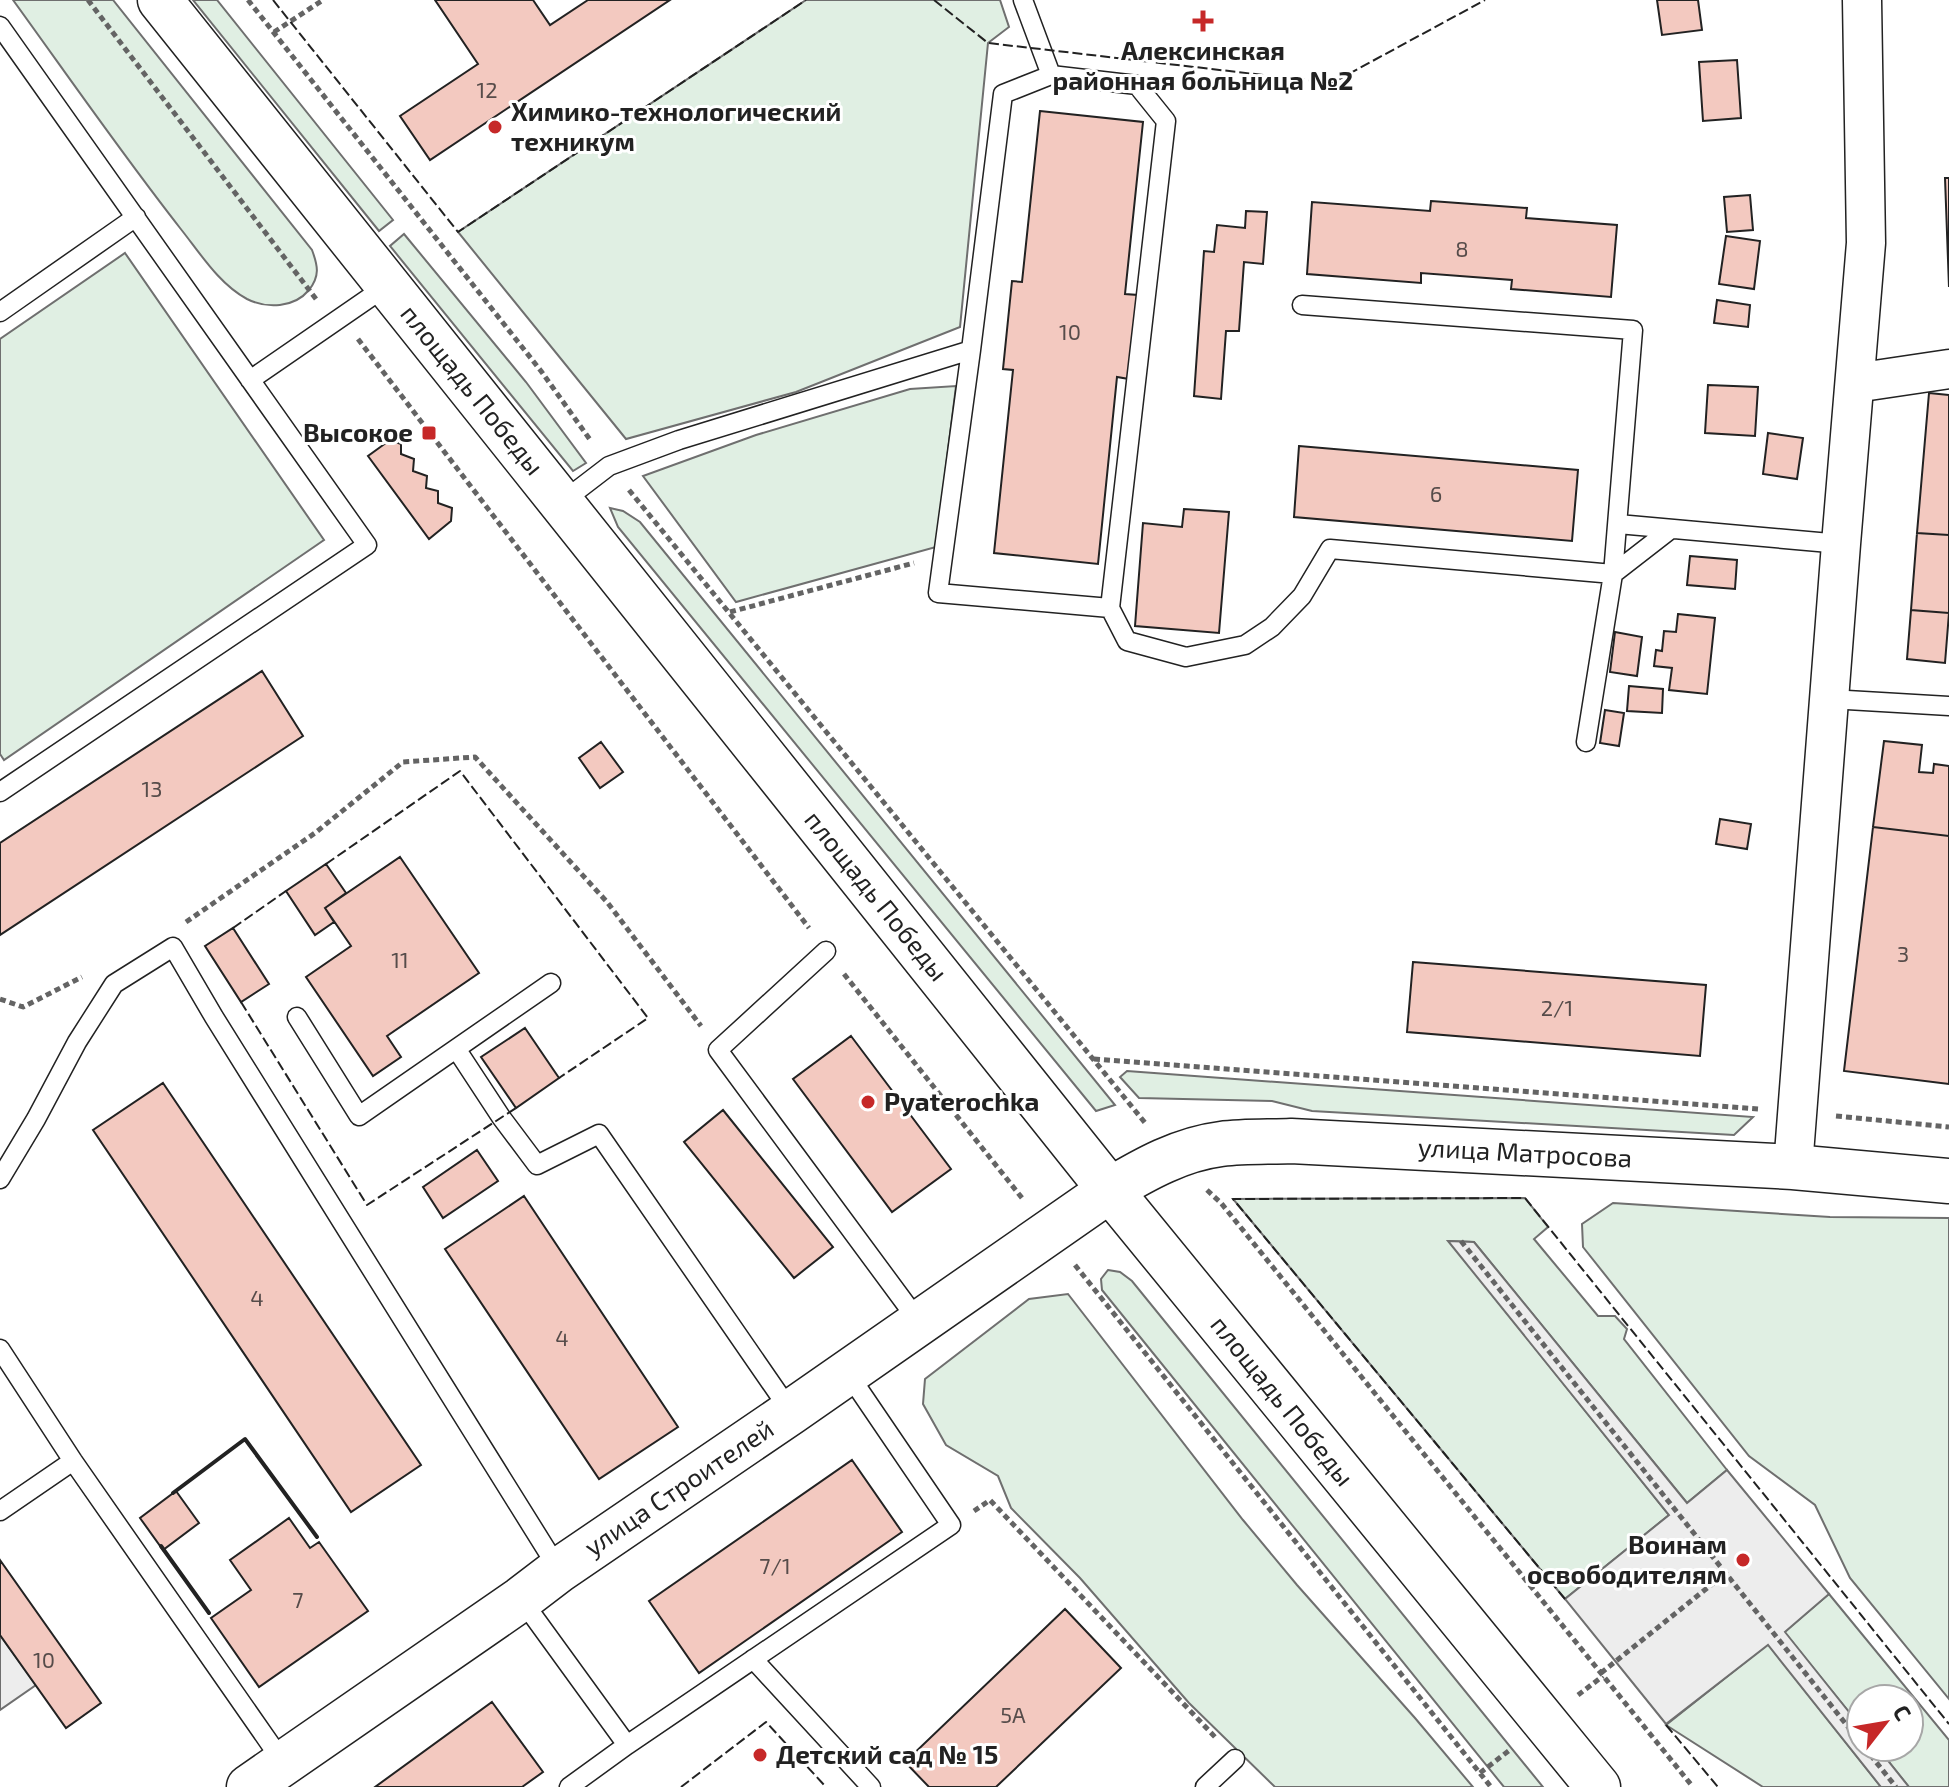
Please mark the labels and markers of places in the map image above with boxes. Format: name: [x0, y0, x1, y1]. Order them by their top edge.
marker: Алексинская районная больница №2: [1192, 10, 1214, 32]
place label: Алексинская районная больница №2: [1053, 34, 1353, 95]
place label: Химико-технологический техникум: [511, 95, 841, 156]
marker: Химико-технологический техникум: [486, 118, 504, 136]
place label: Высокое: [303, 416, 413, 447]
marker: Высокое: [420, 424, 438, 442]
place label: Pyaterochka: [884, 1085, 1039, 1117]
marker: Pyaterochka: [859, 1093, 877, 1111]
place label: Воинам освободителям: [1527, 1528, 1727, 1589]
marker: Воинам освободителям: [1734, 1551, 1752, 1569]
place label: Детский сад № 15: [776, 1738, 998, 1769]
marker: Детский сад № 15: [751, 1746, 769, 1764]

